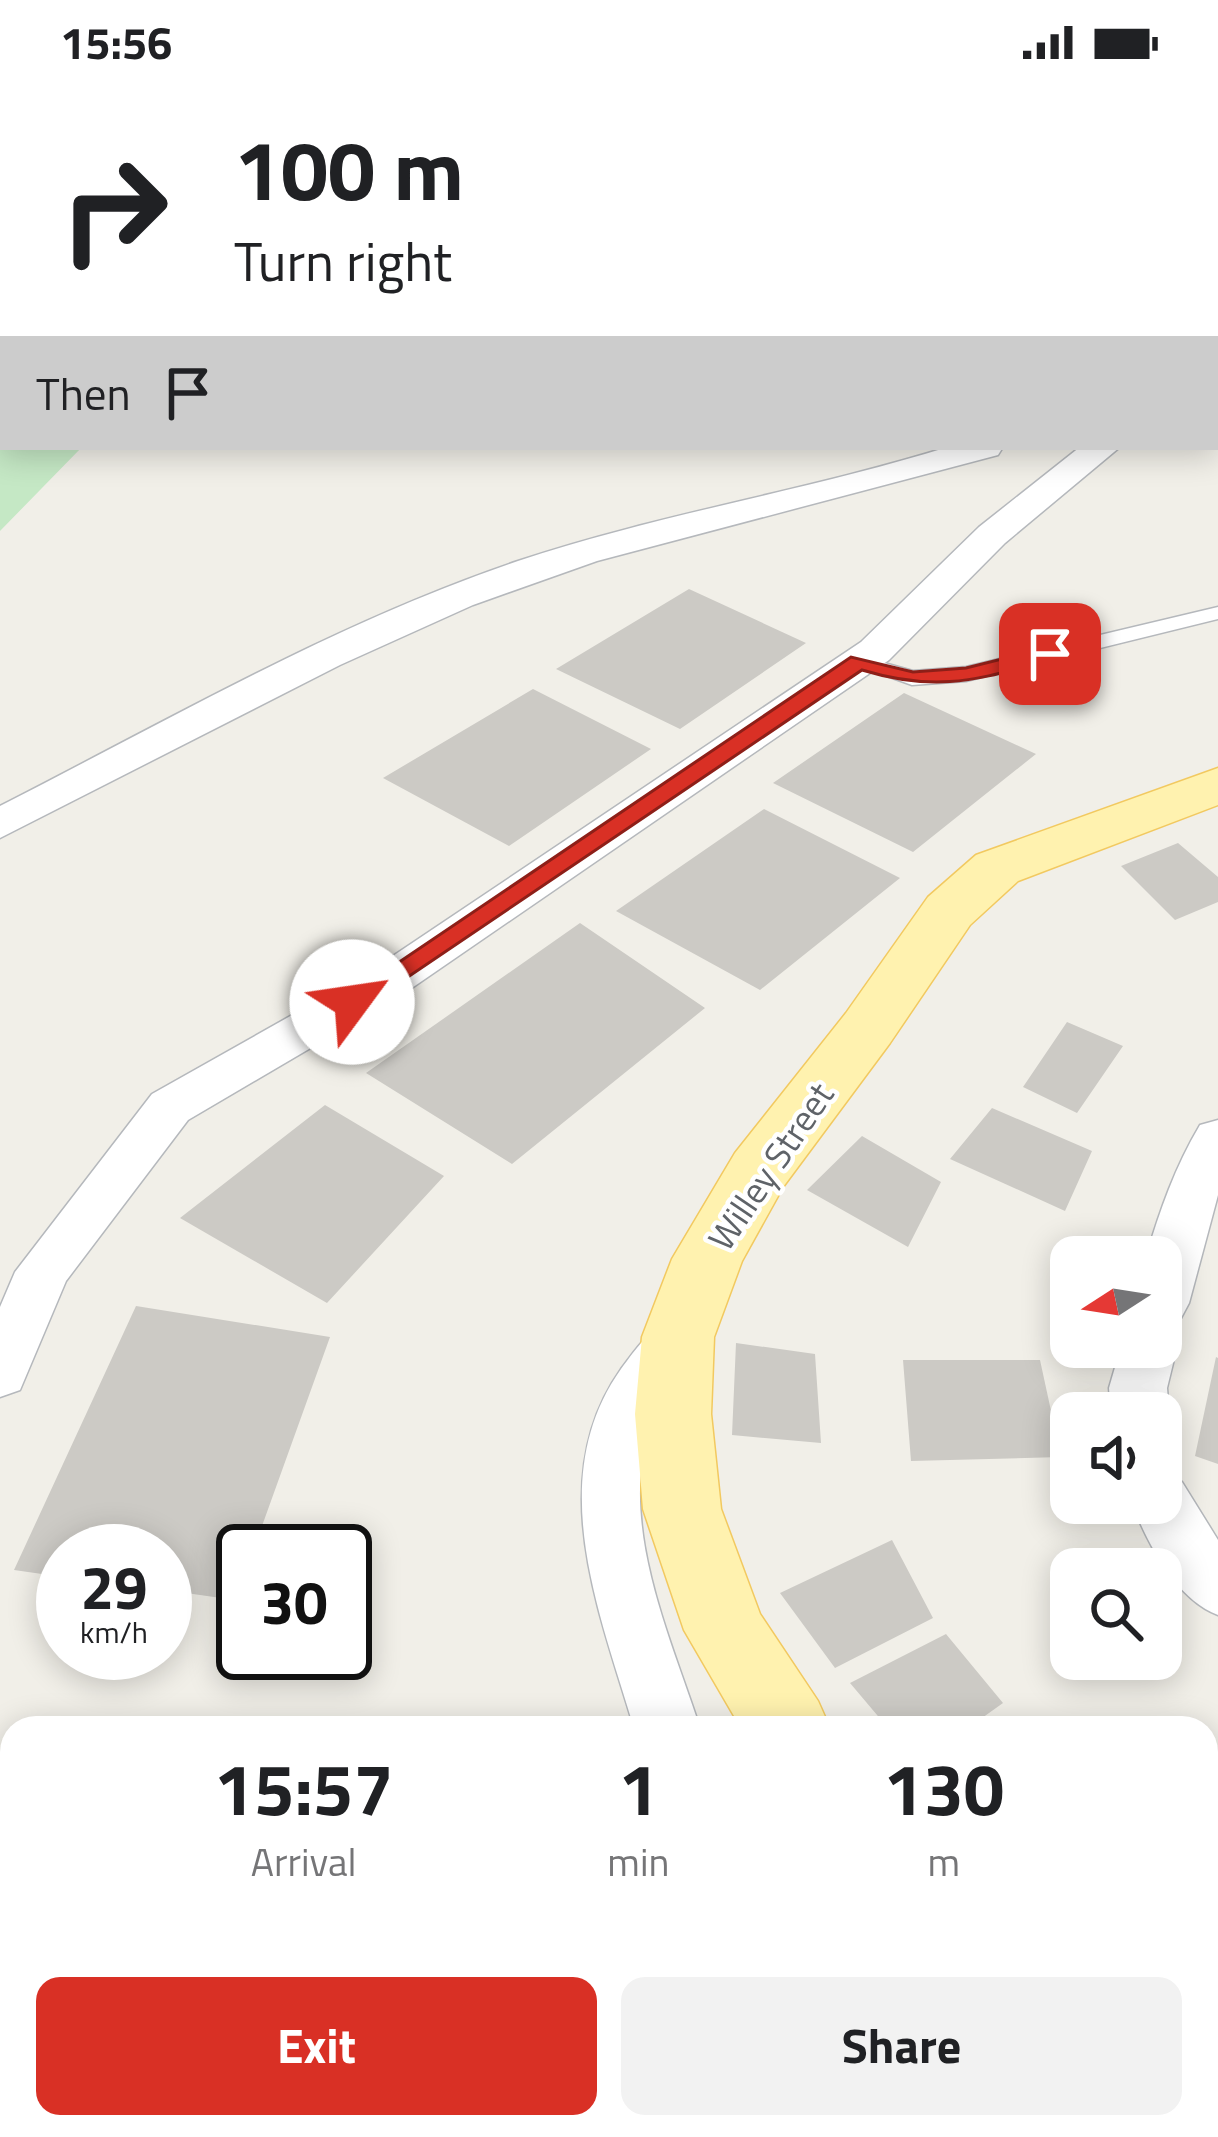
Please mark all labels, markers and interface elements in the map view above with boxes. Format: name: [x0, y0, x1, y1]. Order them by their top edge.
text: 15:56: [60, 8, 172, 76]
text: 100 m: [234, 105, 464, 233]
icon: right: [36, 132, 192, 288]
text: Turn right: [234, 220, 452, 302]
text: Then: [36, 359, 131, 427]
icon: arrive: [155, 360, 221, 426]
pin: [999, 603, 1101, 705]
icon: arrive: [1017, 621, 1083, 687]
position arrow: [289, 939, 415, 1065]
street label: Willey Street: [693, 1071, 847, 1261]
north arrow: [1050, 1236, 1182, 1368]
map controls: [1050, 1236, 1182, 1680]
button: sound: [1050, 1392, 1182, 1524]
speed limit sign: 30: [216, 1524, 372, 1680]
text: 29: [80, 1541, 148, 1632]
button: search: [1050, 1548, 1182, 1680]
text: km/h: [80, 1609, 148, 1655]
text: 15:57: [214, 1733, 394, 1843]
text: 1: [618, 1733, 659, 1843]
text: 130: [883, 1733, 1004, 1843]
text: Arrival: [251, 1832, 357, 1891]
text: min: [607, 1832, 669, 1891]
text: m: [927, 1832, 960, 1891]
button: Exit: [36, 1977, 597, 2115]
button: Share: [621, 1977, 1182, 2115]

